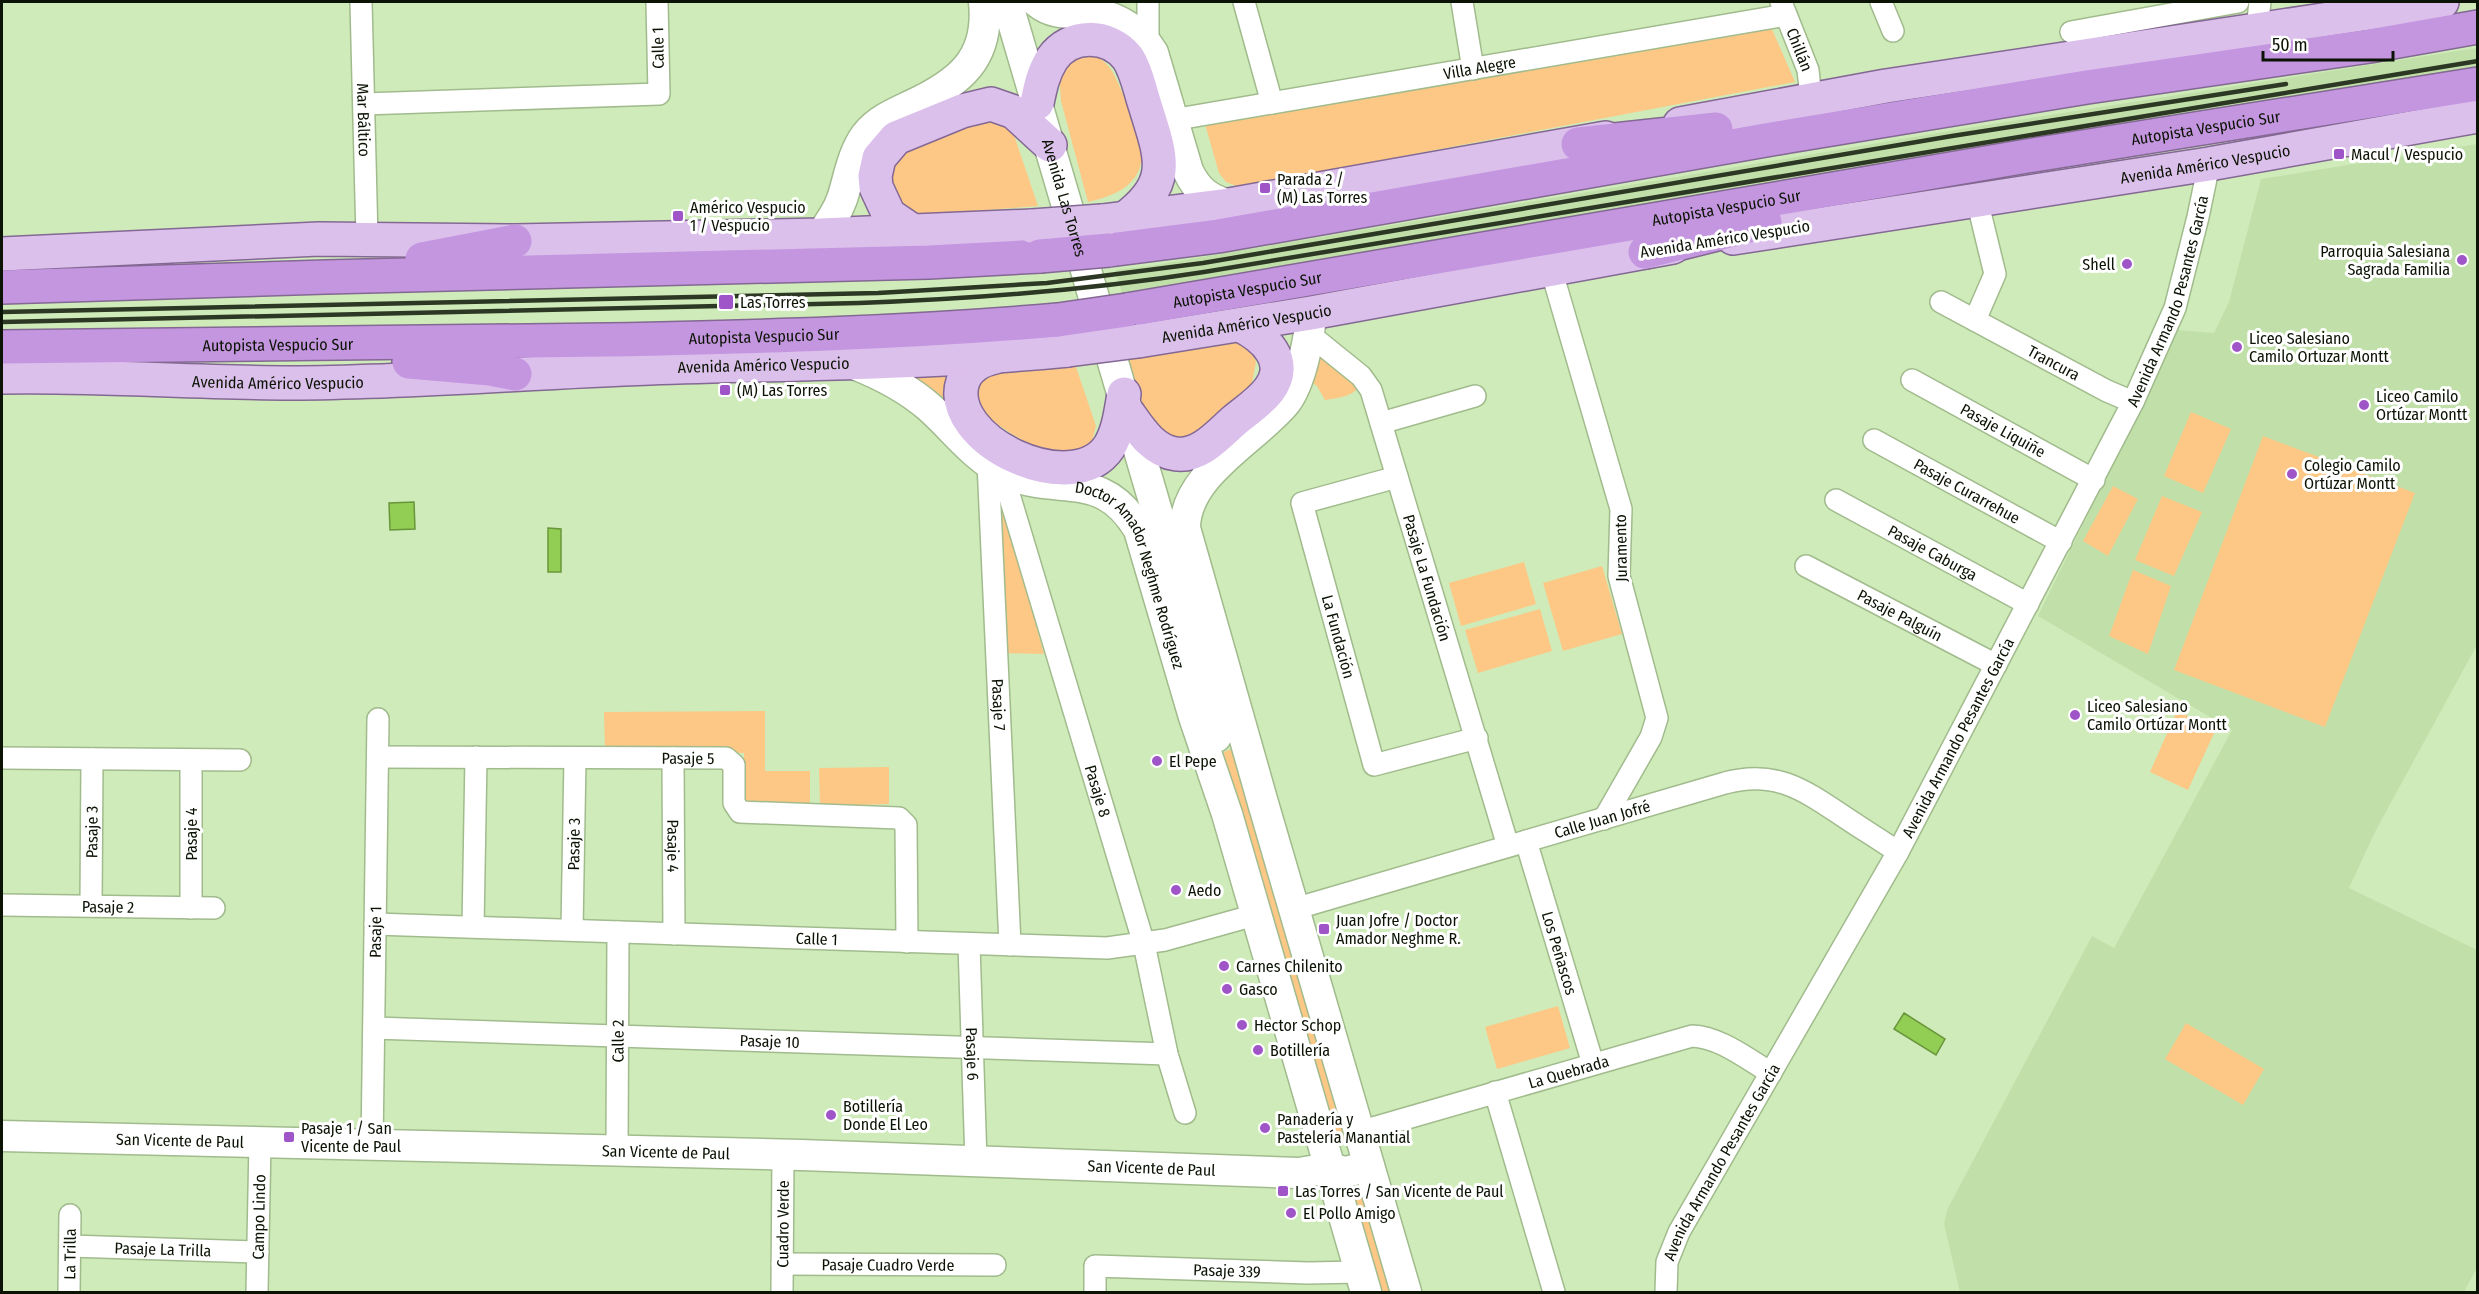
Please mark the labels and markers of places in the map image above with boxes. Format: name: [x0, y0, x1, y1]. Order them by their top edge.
place label: Macul / Vespucio: [2351, 145, 2463, 164]
marker: Macul / Vespucio: [2332, 147, 2346, 161]
place label: Parada 2 / (M) Las Torres: [1277, 170, 1367, 207]
marker: Parada 2 / (M) Las Torres: [1258, 181, 1272, 195]
place label: Américo Vespucio 1 / Vespucio: [690, 198, 806, 235]
marker: Américo Vespucio 1 / Vespucio: [671, 209, 685, 223]
place label: Parroquia Salesiana Sagrada Familia: [2320, 242, 2450, 279]
marker: Parroquia Salesiana Sagrada Familia: [2455, 253, 2469, 267]
place label: Shell: [2082, 255, 2115, 274]
marker: Shell: [2120, 257, 2134, 271]
marker: Las Torres: [717, 293, 735, 311]
place label: Las Torres: [740, 293, 806, 312]
place label: Liceo Salesiano Camilo Ortuzar Montt: [2249, 329, 2389, 366]
marker: Liceo Salesiano Camilo Ortuzar Montt: [2230, 340, 2244, 354]
place label: (M) Las Torres: [737, 381, 827, 400]
marker: (M) Las Torres: [718, 383, 732, 397]
place label: Liceo Camilo Ortúzar Montt: [2376, 387, 2468, 424]
marker: Liceo Camilo Ortúzar Montt: [2357, 398, 2371, 412]
place label: Colegio Camilo Ortúzar Montt: [2304, 456, 2401, 493]
marker: Colegio Camilo Ortúzar Montt: [2285, 467, 2299, 481]
place label: Liceo Salesiano Camilo Ortúzar Montt: [2087, 697, 2227, 734]
marker: Liceo Salesiano Camilo Ortúzar Montt: [2068, 708, 2082, 722]
place label: El Pepe: [1169, 752, 1217, 771]
marker: El Pepe: [1150, 754, 1164, 768]
place label: Aedo: [1188, 881, 1221, 900]
marker: Aedo: [1169, 883, 1183, 897]
place label: Juan Jofre / Doctor Amador Neghme R.: [1336, 911, 1461, 948]
marker: Juan Jofre / Doctor Amador Neghme R.: [1317, 922, 1331, 936]
place label: Carnes Chilenito: [1236, 957, 1343, 976]
marker: Carnes Chilenito: [1217, 959, 1231, 973]
place label: Gasco: [1239, 980, 1278, 999]
marker: Gasco: [1220, 982, 1234, 996]
place label: Hector Schop: [1254, 1016, 1341, 1035]
marker: Hector Schop: [1235, 1018, 1249, 1032]
place label: Botillería: [1270, 1041, 1330, 1060]
marker: Botillería: [1251, 1043, 1265, 1057]
place label: Botillería Donde El Leo: [843, 1097, 928, 1134]
marker: Botillería Donde El Leo: [824, 1108, 838, 1122]
place label: Panadería y Pastelería Manantial: [1277, 1110, 1410, 1147]
place label: Pasaje 1 / San Vicente de Paul: [301, 1119, 401, 1156]
marker: Panadería y Pastelería Manantial: [1258, 1121, 1272, 1135]
marker: Pasaje 1 / San Vicente de Paul: [282, 1130, 296, 1144]
place label: Las Torres / San Vicente de Paul: [1295, 1182, 1504, 1201]
marker: Las Torres / San Vicente de Paul: [1276, 1184, 1290, 1198]
place label: El Pollo Amigo: [1303, 1204, 1396, 1223]
marker: El Pollo Amigo: [1284, 1206, 1298, 1220]

